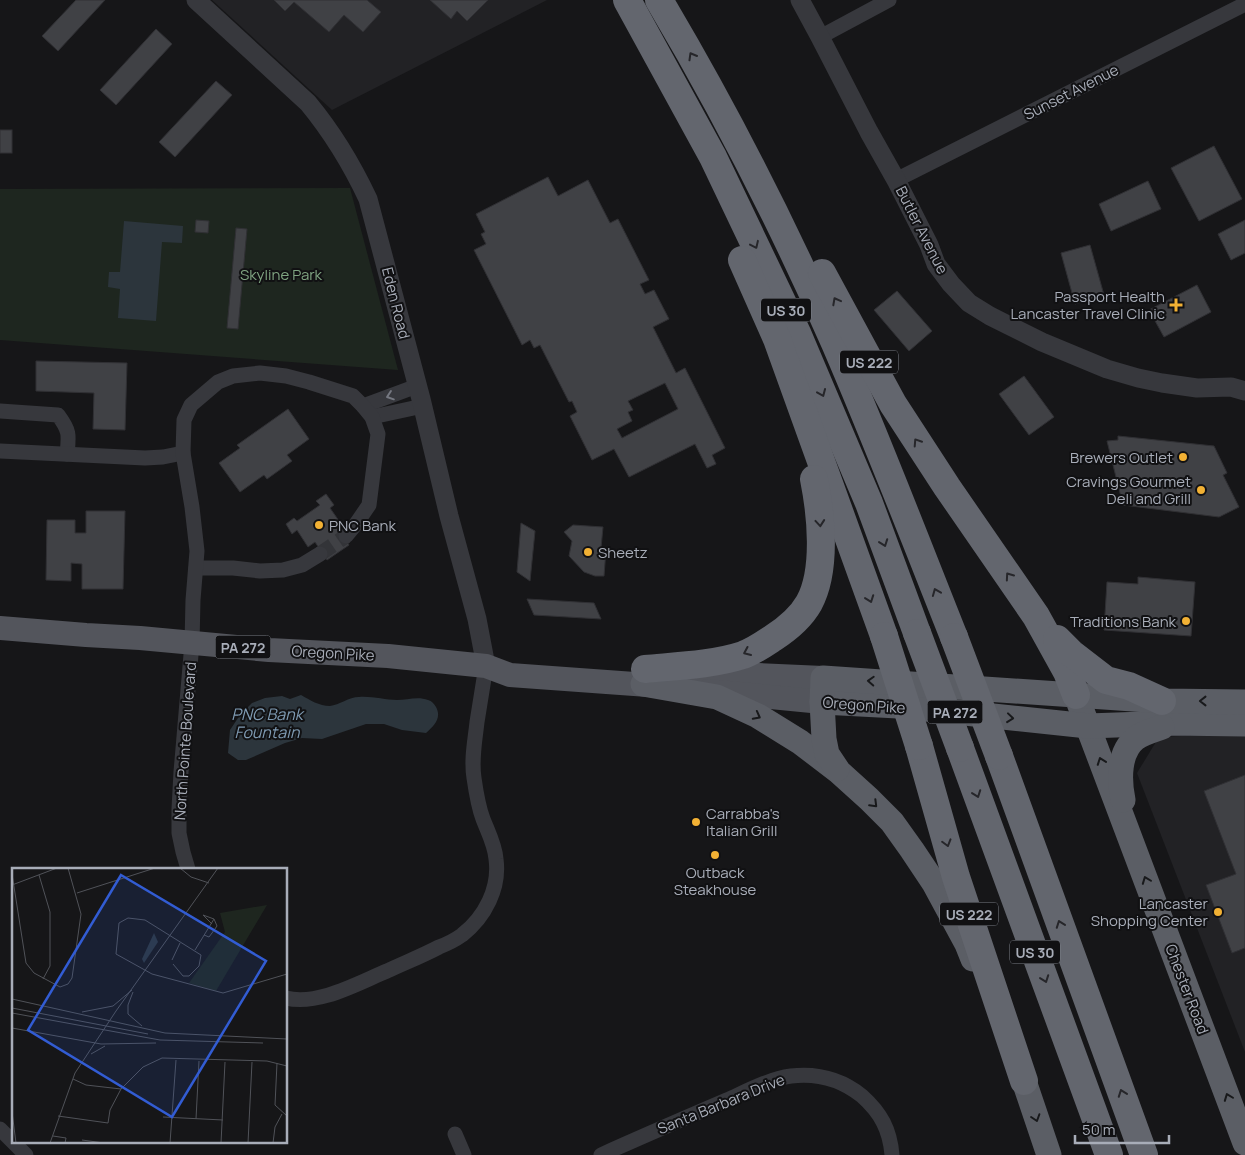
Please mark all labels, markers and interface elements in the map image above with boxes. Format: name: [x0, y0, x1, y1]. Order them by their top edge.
one-way arrow: [688, 53, 698, 62]
street label: Sunset Avenue: [1020, 59, 1122, 125]
street label: Butler Avenue: [891, 182, 953, 278]
one-way arrow: [749, 240, 759, 249]
park label: Skyline Park: [240, 264, 323, 285]
street label: Eden Road: [377, 265, 415, 341]
place label: Passport Health Lancaster Travel Clinic: [1010, 286, 1165, 324]
one-way arrow: [832, 297, 842, 306]
road number: US 30: [761, 298, 811, 322]
marker: Passport Health Lancaster Travel Clinic: [1169, 298, 1183, 312]
road number: US 222: [840, 351, 898, 374]
one-way arrow: [816, 388, 827, 397]
one-way arrow: [387, 390, 395, 400]
one-way arrow: [913, 438, 923, 447]
place label: Brewers Outlet: [1070, 447, 1173, 468]
marker: Brewers Outlet: [1177, 451, 1189, 463]
place label: Cravings Gourmet Deli and Grill: [1066, 471, 1191, 509]
marker: Cravings Gourmet Deli and Grill: [1195, 484, 1207, 496]
place label: PNC Bank: [329, 515, 396, 536]
marker: PNC Bank: [313, 519, 325, 531]
one-way arrow: [814, 519, 825, 527]
one-way arrow: [878, 538, 888, 547]
place label: Sheetz: [598, 542, 648, 563]
marker: Sheetz: [582, 546, 594, 558]
one-way arrow: [1006, 572, 1015, 581]
one-way arrow: [931, 588, 942, 597]
one-way arrow: [864, 595, 874, 603]
place label: Traditions Bank: [1070, 611, 1177, 632]
marker: Traditions Bank: [1180, 615, 1192, 627]
road number: PA 272: [216, 636, 270, 659]
street label: Oregon Pike: [291, 640, 375, 666]
one-way arrow: [743, 646, 752, 657]
street label: North Pointe Boulevard: [169, 661, 201, 821]
one-way arrow: [866, 676, 874, 687]
street label: Oregon Pike: [822, 692, 906, 718]
one-way arrow: [1199, 696, 1207, 706]
road number: PA 272: [928, 700, 982, 724]
water label: PNC Bank Fountain: [231, 703, 305, 743]
one-way arrow: [751, 710, 760, 720]
one-way arrow: [1007, 712, 1015, 723]
one-way arrow: [1097, 757, 1107, 766]
one-way arrow: [971, 789, 981, 798]
one-way arrow: [868, 798, 877, 807]
place label: Carrabba's Italian Grill: [706, 803, 780, 841]
marker: Carrabba's Italian Grill: [690, 816, 702, 828]
one-way arrow: [941, 839, 951, 847]
marker: Outback Steakhouse: [709, 849, 721, 861]
place label: Outback Steakhouse: [674, 862, 757, 900]
inset map: [12, 868, 288, 1142]
one-way arrow: [1141, 876, 1152, 885]
place label: Lancaster Shopping Center: [1091, 893, 1209, 931]
road number: US 222: [940, 902, 998, 926]
marker: Lancaster Shopping Center: [1212, 906, 1224, 918]
one-way arrow: [1056, 920, 1066, 928]
road number: US 30: [1010, 940, 1060, 964]
street label: Chester Road: [1160, 941, 1214, 1037]
one-way arrow: [1039, 975, 1049, 983]
street label: Santa Barbara Drive: [654, 1069, 788, 1139]
one-way arrow: [1118, 1089, 1128, 1098]
one-way arrow: [1224, 1093, 1234, 1102]
scale bar: [1075, 1112, 1169, 1144]
one-way arrow: [1031, 1113, 1041, 1122]
text: 50 m: [1082, 1119, 1116, 1140]

